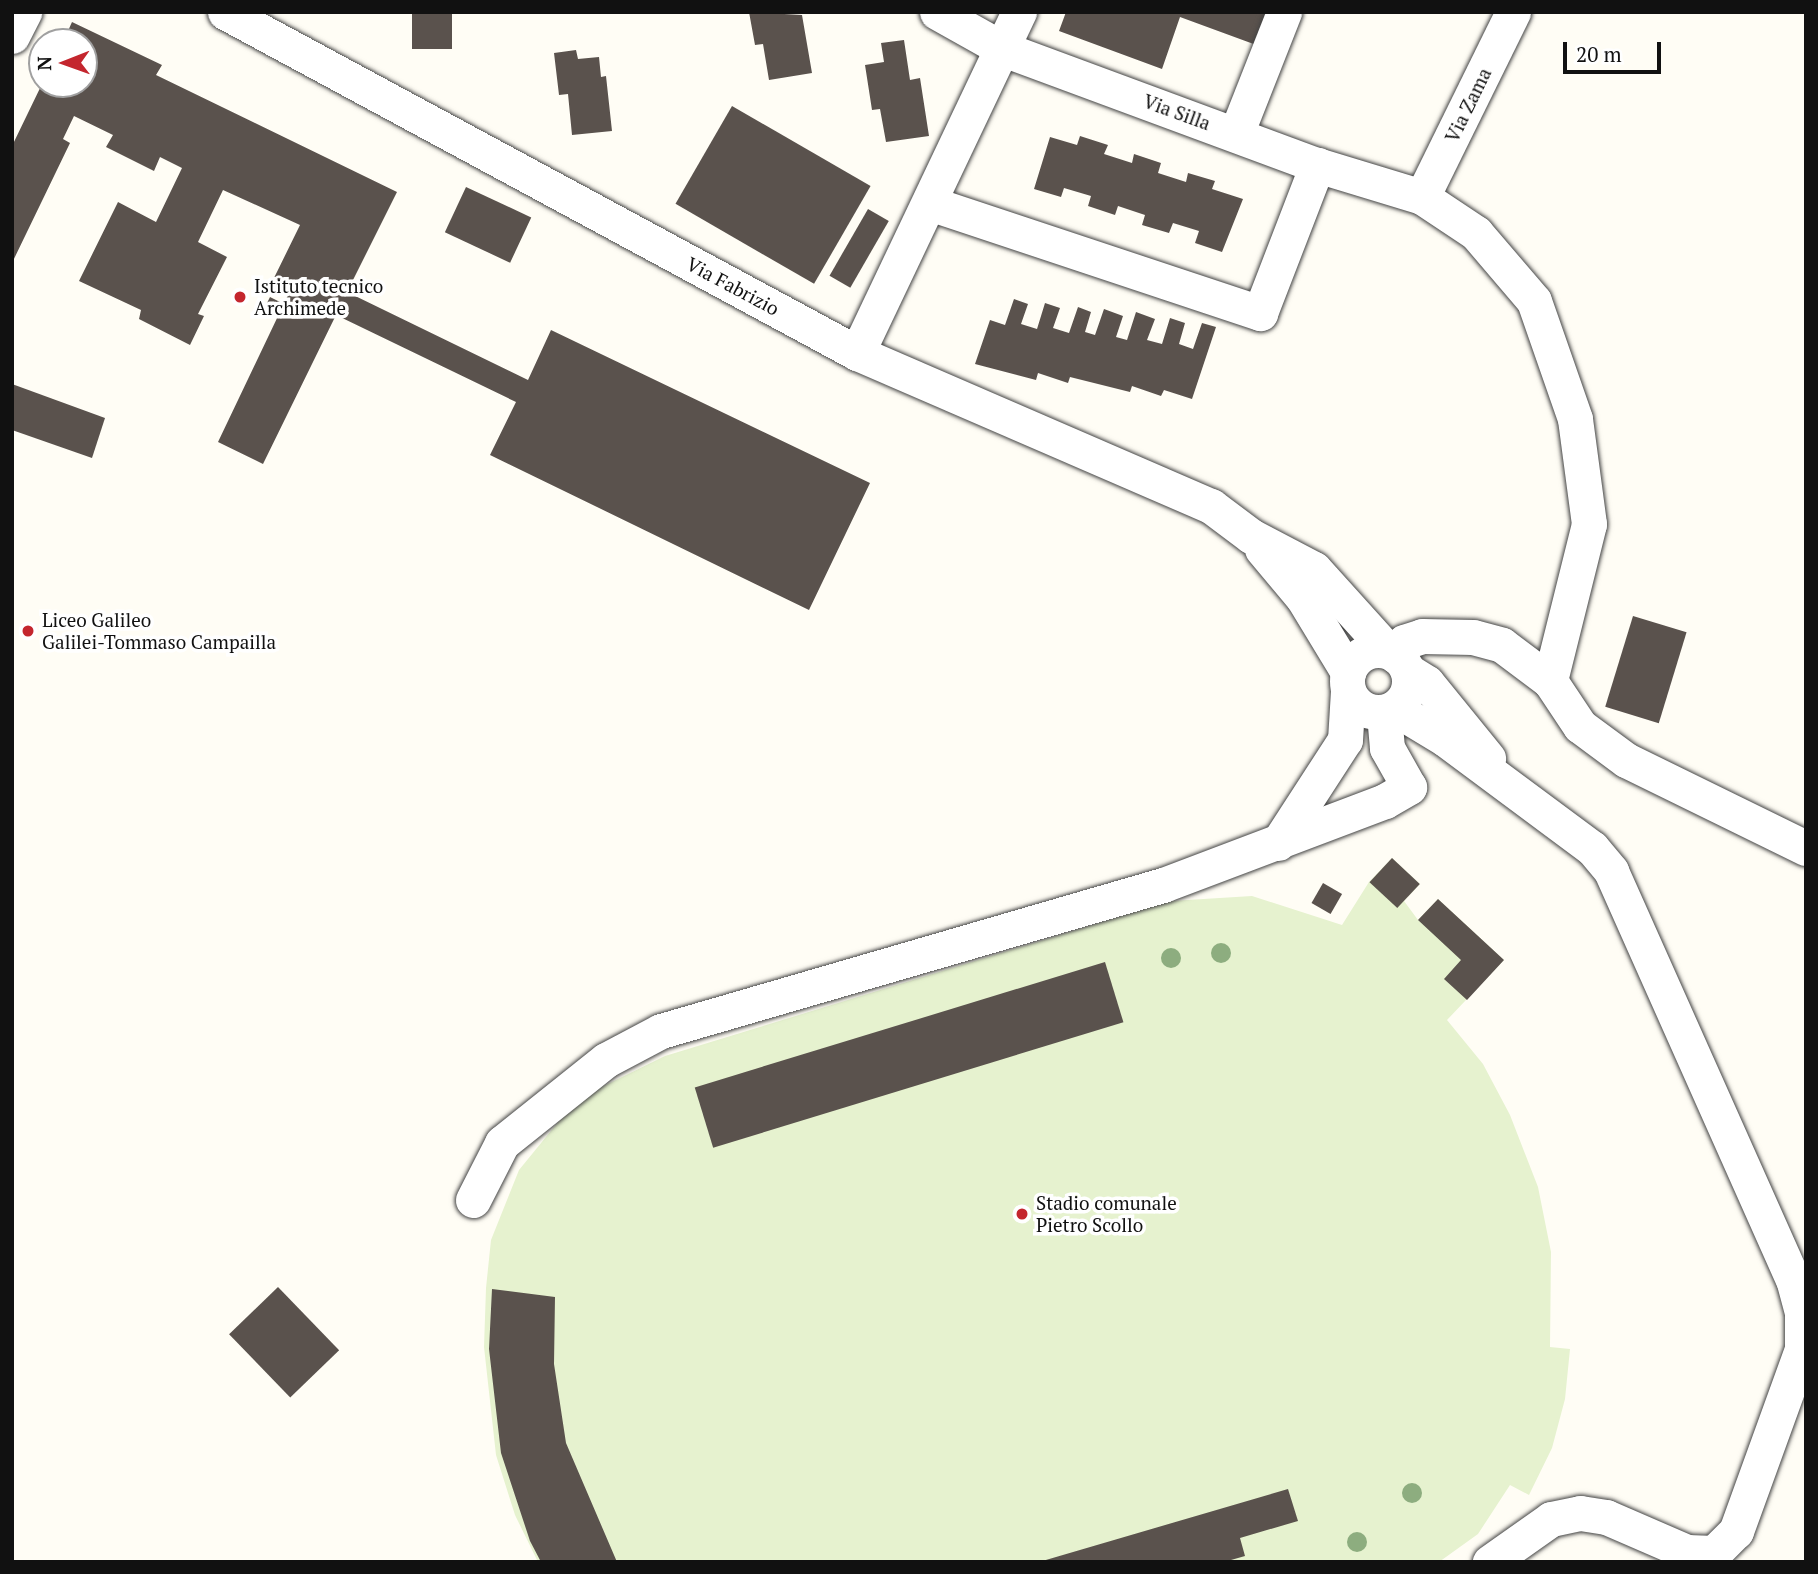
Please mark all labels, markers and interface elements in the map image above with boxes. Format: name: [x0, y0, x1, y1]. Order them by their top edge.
north arrow: [28, 28, 98, 98]
scale bar: [1566, 28, 1664, 72]
text: 20 m: [1576, 40, 1622, 68]
text: N: [31, 56, 56, 71]
street label: Via Zama: [1440, 64, 1496, 146]
street label: Via Silla: [1140, 89, 1214, 135]
street label: Via Fabrizio: [683, 252, 783, 320]
place label: Istituto tecnico Archimede: [254, 275, 383, 319]
marker: Istituto tecnico Archimede: [232, 289, 248, 305]
place label: Liceo Galileo Galilei-Tommaso Campailla: [42, 609, 276, 653]
marker: Liceo Galileo Galilei-Tommaso Campailla: [20, 623, 36, 639]
place label: Stadio comunale Pietro Scollo: [1036, 1192, 1177, 1236]
marker: Stadio comunale Pietro Scollo: [1014, 1206, 1030, 1222]

